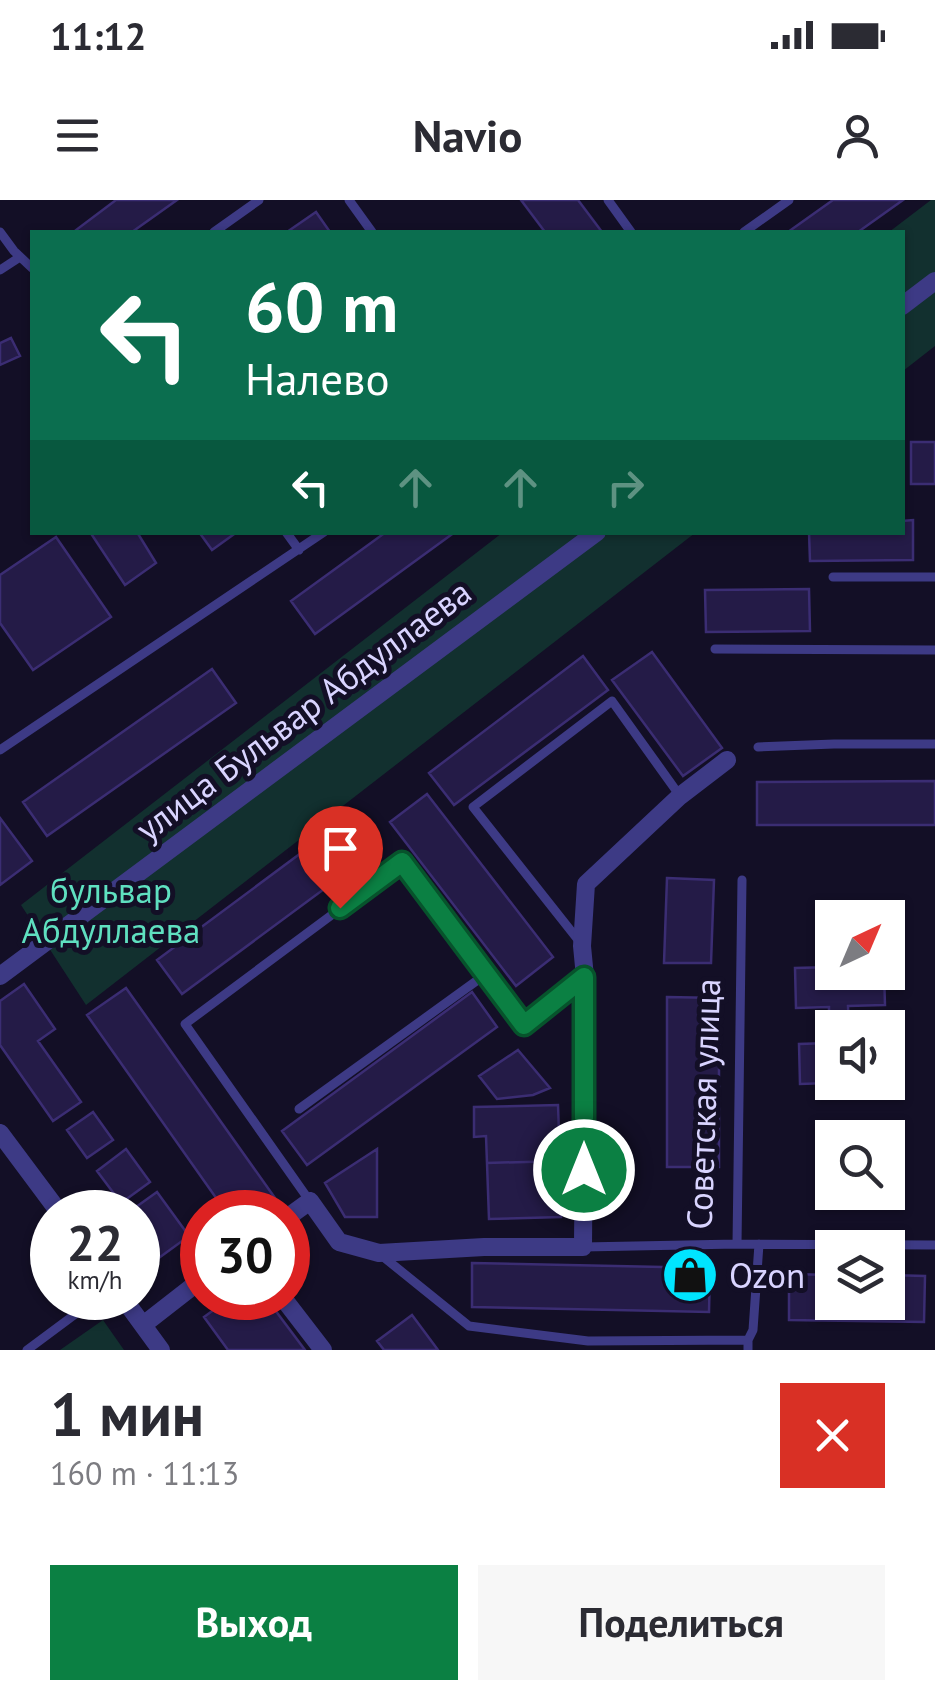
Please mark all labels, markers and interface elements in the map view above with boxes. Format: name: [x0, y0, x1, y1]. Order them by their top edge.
text: 11:12: [50, 11, 146, 60]
text: Navio: [413, 106, 522, 164]
icon: menu: [50, 108, 105, 163]
icon: person: [830, 108, 885, 163]
text: 60 m: [245, 261, 398, 351]
icon: left: [80, 270, 210, 400]
text: Налево: [245, 349, 390, 407]
icon: left: [283, 460, 338, 515]
icon: ahead: [388, 460, 443, 515]
icon: ahead: [493, 460, 548, 515]
icon: right: [598, 460, 653, 515]
street label: улица Бульвар Абдуллаева: [126, 569, 480, 851]
pin: [298, 806, 383, 909]
icon: arrive: [313, 821, 368, 876]
park label: бульвар Абдуллаева: [22, 867, 200, 953]
north arrow: [815, 900, 905, 990]
map controls: [815, 900, 905, 1320]
street label: Советская улица: [676, 978, 730, 1230]
button: sound: [815, 1010, 905, 1100]
position arrow: [532, 1118, 636, 1222]
button: search: [815, 1120, 905, 1210]
speed limit sign: 30: [180, 1190, 310, 1320]
text: 22: [67, 1210, 123, 1275]
button: layers: [815, 1230, 905, 1320]
shop icon: Ozon: [660, 1245, 720, 1305]
place label: Ozon: [729, 1252, 805, 1298]
text: km/h: [68, 1264, 122, 1296]
text: 1 мин: [50, 1375, 204, 1453]
button: close: [780, 1383, 885, 1488]
text: 160 m · 11:13: [50, 1452, 239, 1494]
button: Выход: [50, 1565, 458, 1680]
button: Поделиться: [478, 1565, 885, 1680]

